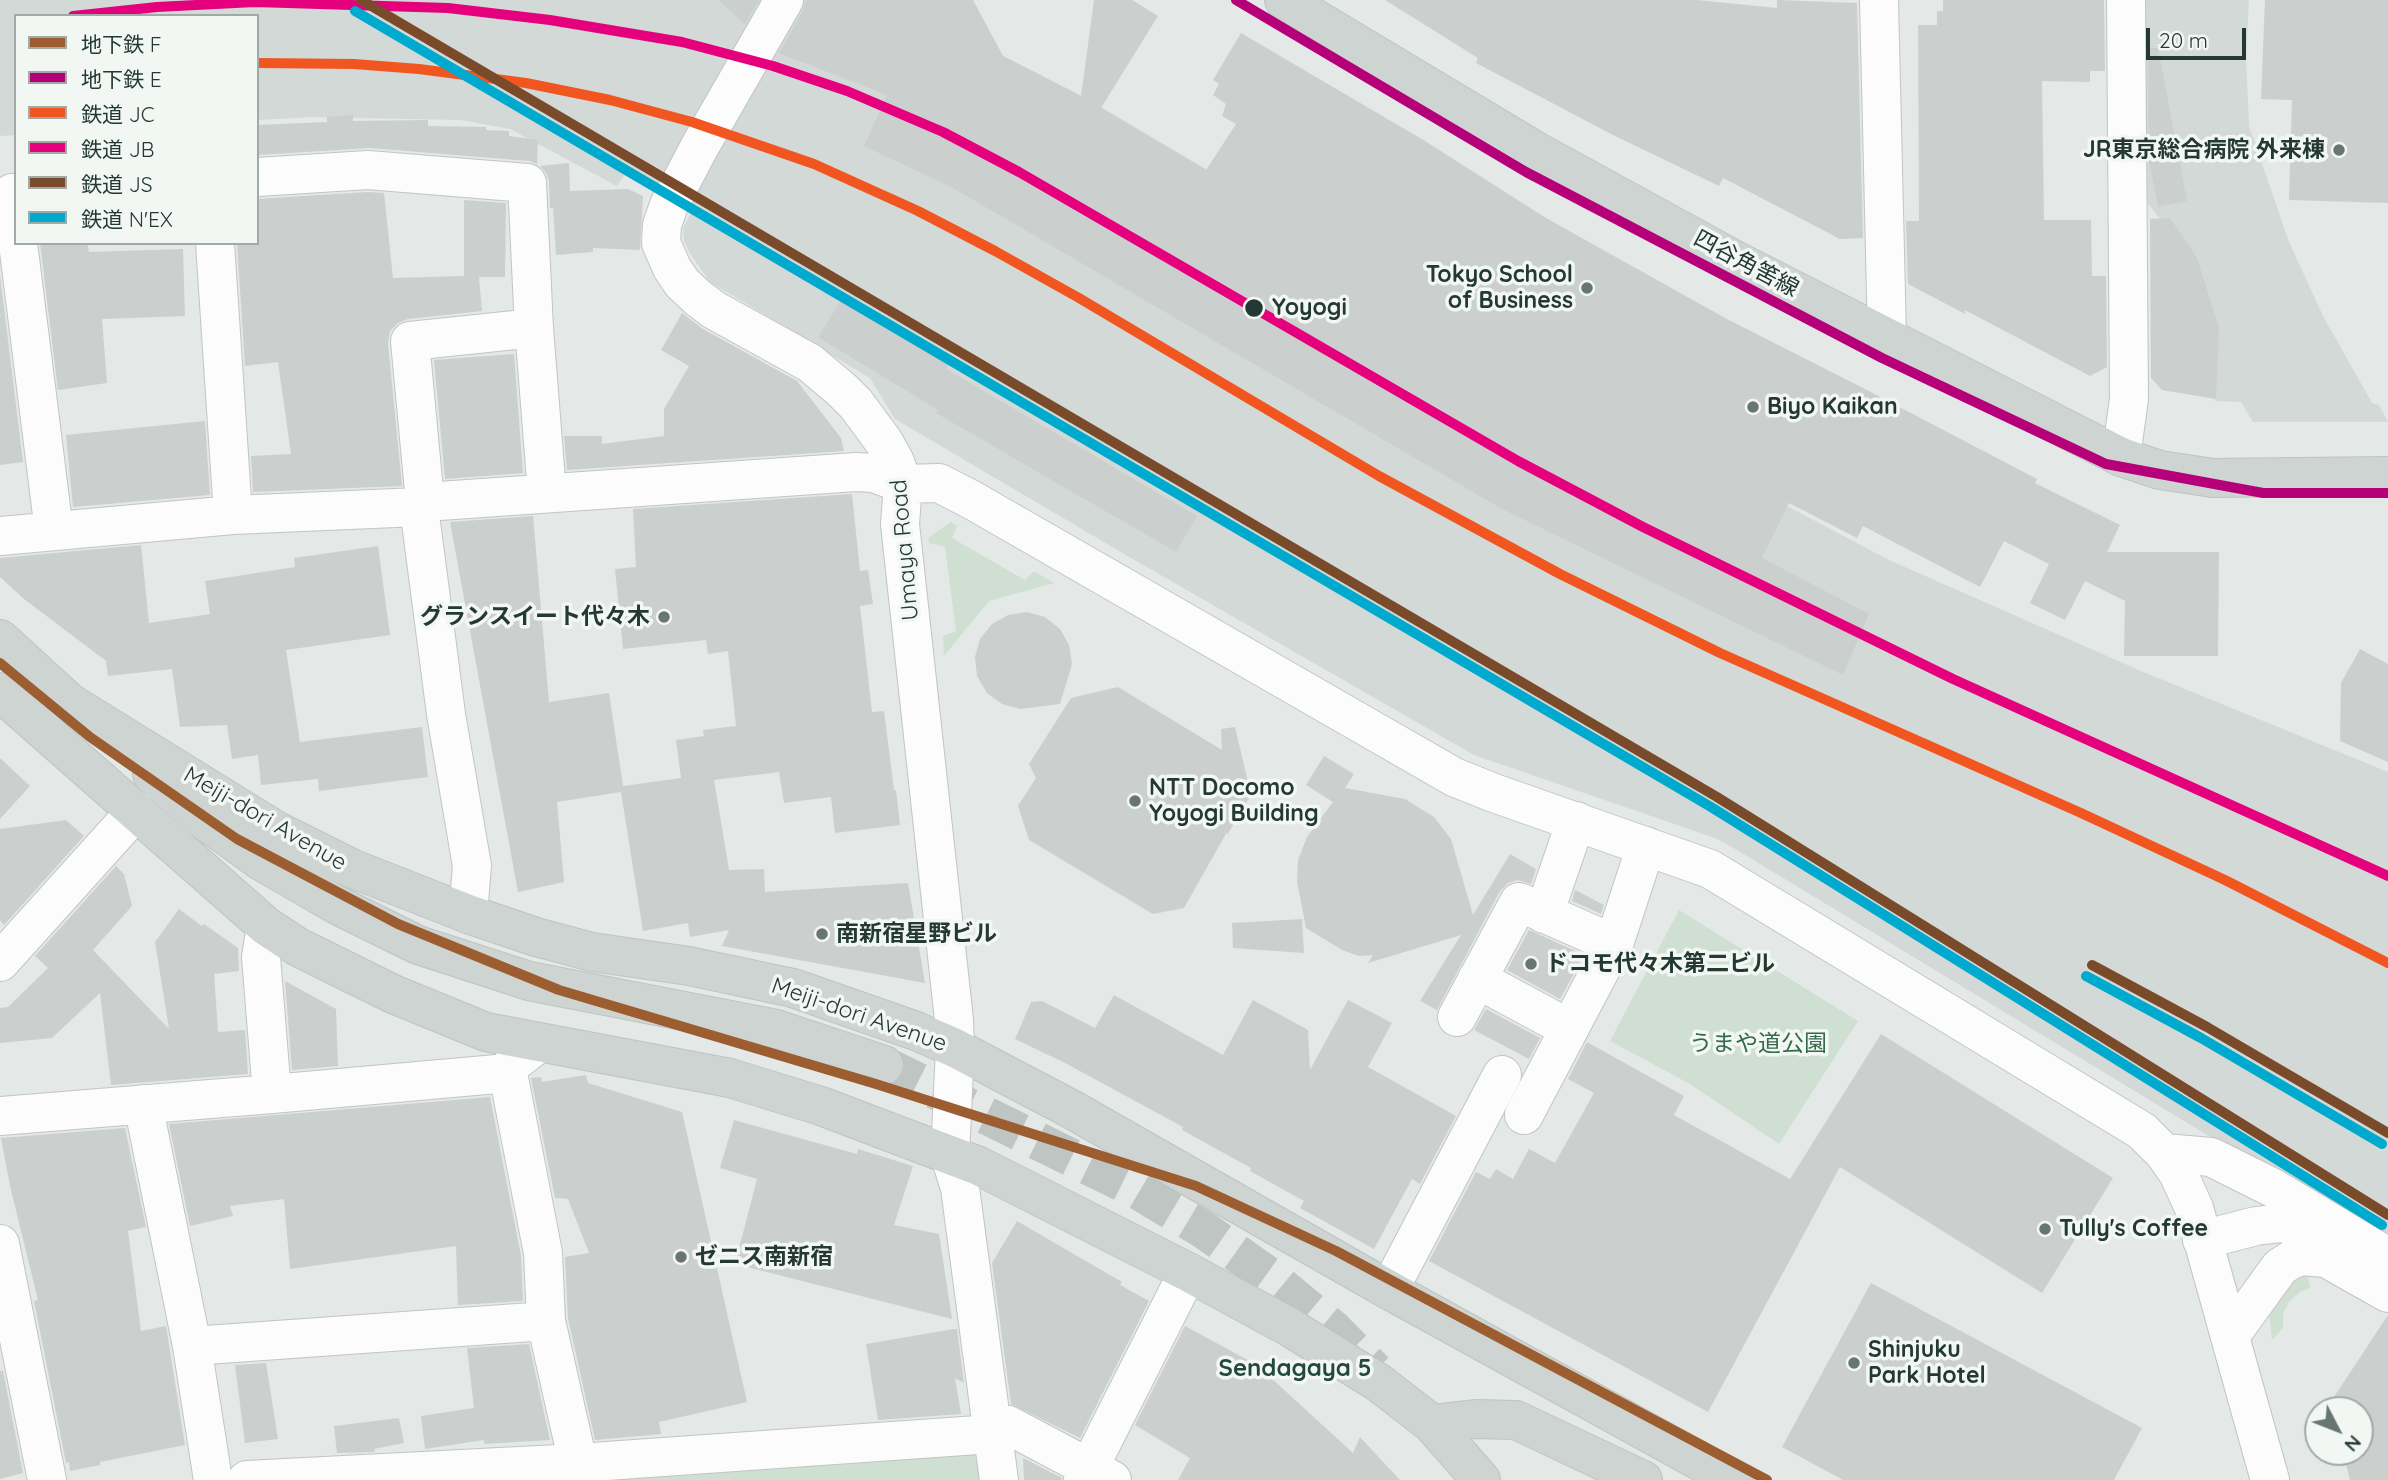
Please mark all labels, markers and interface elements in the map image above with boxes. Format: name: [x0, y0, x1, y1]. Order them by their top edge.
legend: [14, 14, 259, 245]
scale bar: [2150, 14, 2250, 58]
text: 20 m: [2159, 27, 2208, 53]
text: 地下鉄 F: [81, 31, 162, 57]
text: 地下鉄 E: [81, 66, 162, 92]
text: 鉄道 JC: [81, 101, 154, 127]
text: 鉄道 JB: [81, 136, 154, 162]
place label: JR東京総合病院 外来棟: [2083, 136, 2325, 164]
marker: JR東京総合病院 外来棟: [2331, 142, 2347, 158]
text: 鉄道 JS: [81, 171, 153, 197]
text: 鉄道 N'EX: [81, 206, 173, 232]
street label: 四谷角筈線: [1689, 225, 1803, 303]
place label: Tokyo School of Business: [1426, 261, 1573, 315]
marker: Tokyo School of Business: [1579, 280, 1595, 296]
place label: Yoyogi: [1272, 294, 1347, 322]
marker: Yoyogi: [1243, 297, 1265, 319]
place label: Biyo Kaikan: [1767, 393, 1898, 421]
marker: Biyo Kaikan: [1745, 399, 1761, 415]
street label: Umaya Road: [885, 478, 925, 622]
place label: グランスイート代々木: [420, 603, 650, 631]
marker: グランスイート代々木: [656, 609, 672, 625]
street label: Meiji-dori Avenue: [179, 761, 351, 877]
place label: NTT Docomo Yoyogi Building: [1149, 774, 1319, 828]
marker: NTT Docomo Yoyogi Building: [1127, 793, 1143, 809]
place label: 南新宿星野ビル: [836, 920, 997, 948]
marker: 南新宿星野ビル: [814, 926, 830, 942]
place label: ドコモ代々木第二ビル: [1545, 950, 1775, 978]
marker: ドコモ代々木第二ビル: [1523, 956, 1539, 972]
street label: Meiji-dori Avenue: [768, 972, 950, 1058]
park label: うまや道公園: [1689, 1030, 1827, 1058]
place label: Tully's Coffee: [2059, 1215, 2208, 1243]
marker: Tully's Coffee: [2037, 1221, 2053, 1237]
place label: ゼニス南新宿: [695, 1243, 833, 1271]
marker: ゼニス南新宿: [673, 1249, 689, 1265]
place label: Shinjuku Park Hotel: [1868, 1336, 1986, 1390]
district label: Sendagaya 5: [1219, 1355, 1371, 1383]
marker: Shinjuku Park Hotel: [1846, 1355, 1862, 1371]
north arrow: [2304, 1396, 2374, 1466]
text: N: [2340, 1430, 2367, 1457]

